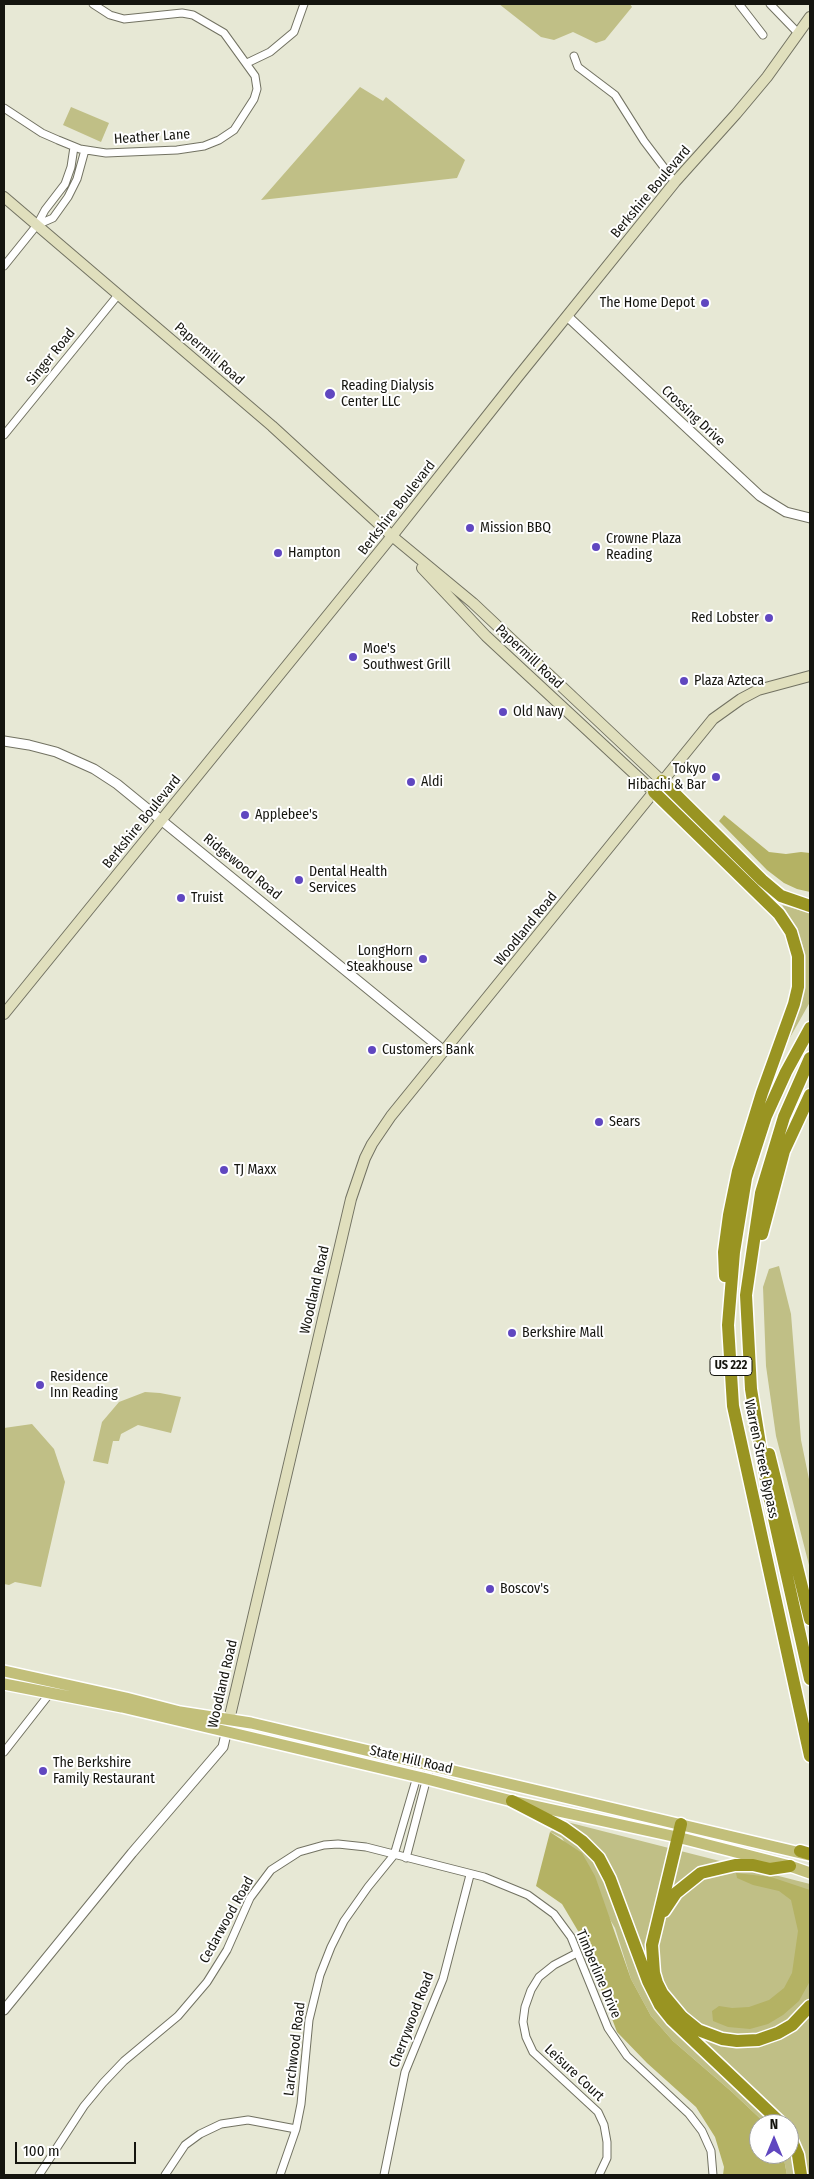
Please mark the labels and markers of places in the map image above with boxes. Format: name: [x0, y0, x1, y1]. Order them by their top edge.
place label: The Home Depot: [600, 295, 695, 311]
marker: The Home Depot: [699, 297, 711, 309]
place label: Reading Dialysis Center LLC: [341, 378, 434, 411]
marker: Reading Dialysis Center LLC: [323, 387, 337, 401]
place label: Mission BBQ: [480, 520, 551, 536]
marker: Mission BBQ: [464, 522, 476, 534]
place label: Crowne Plaza Reading: [606, 531, 681, 564]
marker: Crowne Plaza Reading: [590, 541, 602, 553]
place label: Hampton: [288, 545, 341, 561]
marker: Hampton: [272, 547, 284, 559]
place label: Red Lobster: [691, 610, 759, 626]
marker: Red Lobster: [763, 612, 775, 624]
place label: Moe's Southwest Grill: [363, 641, 450, 674]
marker: Moe's Southwest Grill: [347, 651, 359, 663]
place label: Plaza Azteca: [694, 673, 764, 689]
marker: Plaza Azteca: [678, 675, 690, 687]
place label: Old Navy: [513, 704, 564, 720]
marker: Old Navy: [497, 706, 509, 718]
place label: Tokyo Hibachi & Bar: [628, 761, 706, 794]
marker: Tokyo Hibachi & Bar: [710, 771, 722, 783]
place label: Aldi: [421, 774, 443, 790]
marker: Aldi: [405, 776, 417, 788]
place label: Applebee's: [255, 807, 318, 823]
marker: Applebee's: [239, 809, 251, 821]
place label: Dental Health Services: [309, 864, 387, 896]
marker: Dental Health Services: [293, 874, 305, 886]
place label: Truist: [191, 890, 223, 906]
marker: Truist: [175, 892, 187, 904]
place label: LongHorn Steakhouse: [347, 943, 413, 976]
marker: LongHorn Steakhouse: [417, 953, 429, 965]
place label: Customers Bank: [382, 1042, 474, 1058]
marker: Customers Bank: [366, 1044, 378, 1056]
place label: Sears: [609, 1114, 640, 1130]
marker: Sears: [593, 1116, 605, 1128]
place label: TJ Maxx: [234, 1162, 276, 1178]
marker: TJ Maxx: [218, 1164, 230, 1176]
place label: Berkshire Mall: [522, 1325, 604, 1341]
marker: Berkshire Mall: [506, 1327, 518, 1339]
place label: Residence Inn Reading: [50, 1369, 118, 1401]
marker: Residence Inn Reading: [34, 1379, 46, 1391]
place label: Boscov's: [500, 1581, 549, 1597]
marker: Boscov's: [484, 1583, 496, 1595]
place label: The Berkshire Family Restaurant: [53, 1755, 155, 1788]
marker: The Berkshire Family Restaurant: [37, 1765, 49, 1777]

